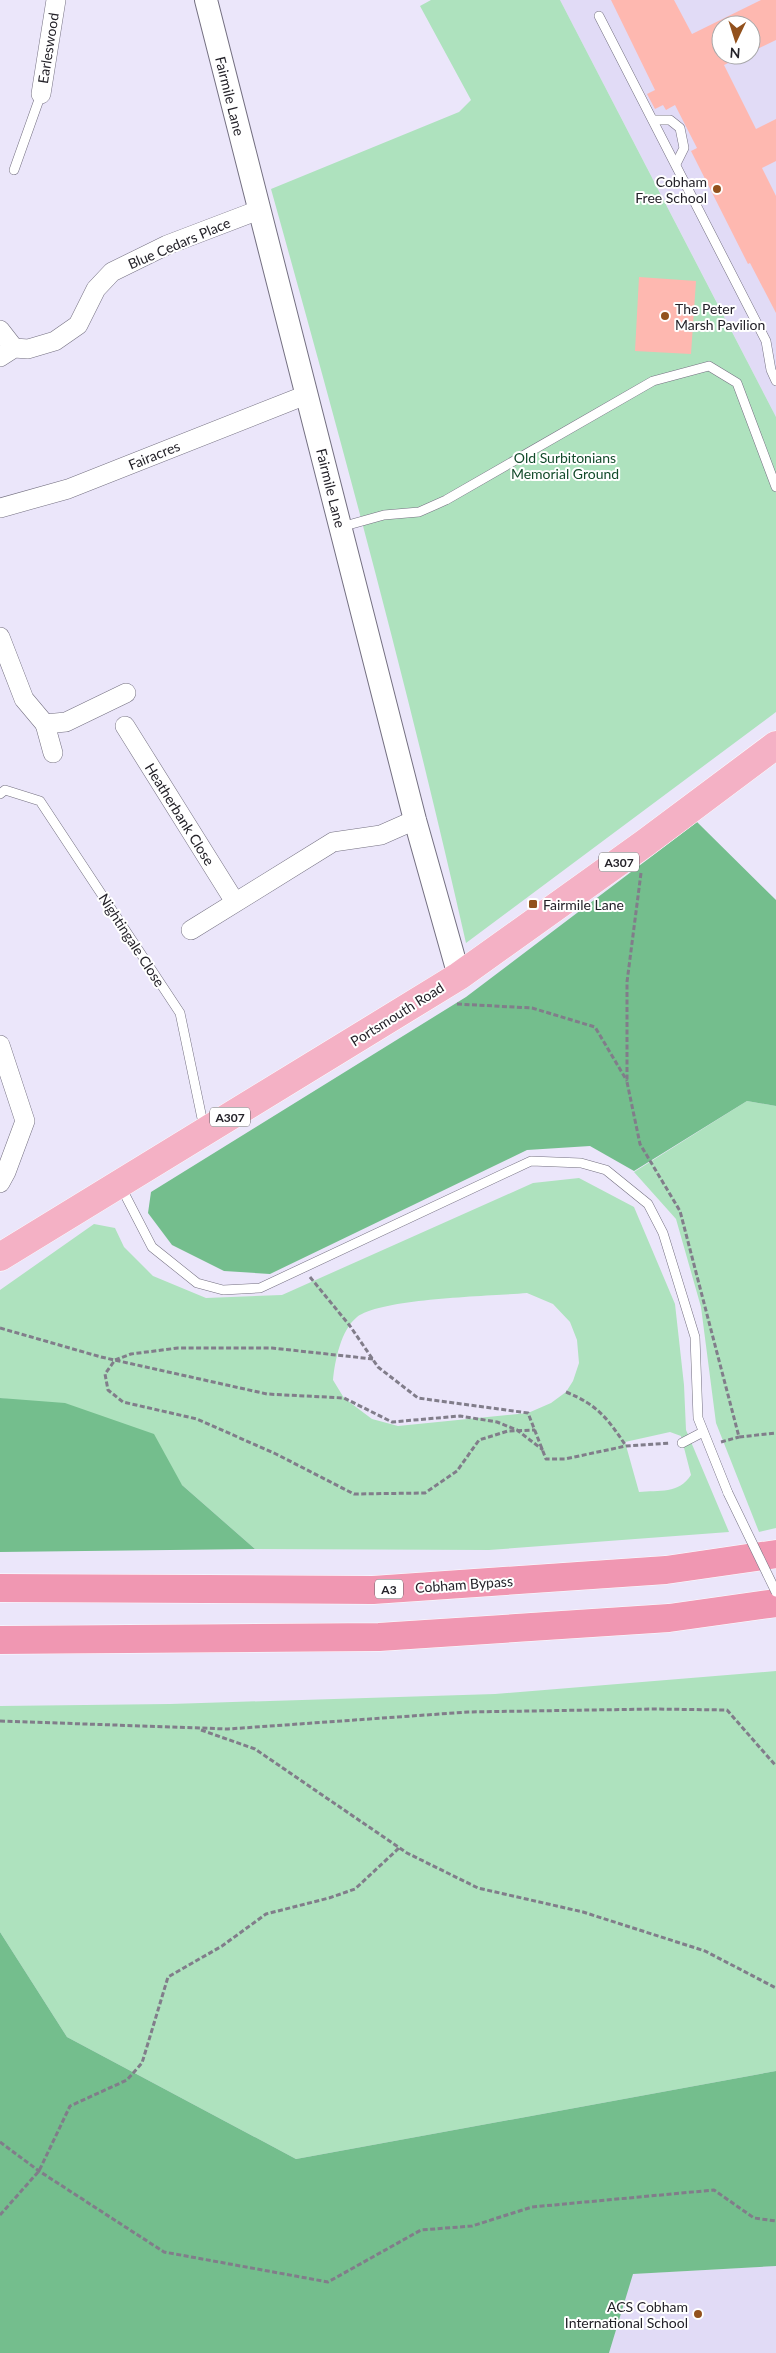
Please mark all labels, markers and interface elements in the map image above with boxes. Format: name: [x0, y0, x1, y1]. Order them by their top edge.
street label: Earleswood: [34, 11, 62, 85]
north arrow: [711, 15, 761, 65]
text: N: [729, 45, 741, 62]
street label: Fairmile Lane: [212, 55, 248, 137]
place label: Cobham Free School: [635, 173, 707, 206]
marker: Cobham Free School: [711, 183, 723, 195]
street label: Blue Cedars Place: [125, 214, 233, 272]
place label: The Peter Marsh Pavilion: [675, 300, 765, 333]
marker: The Peter Marsh Pavilion: [659, 310, 671, 322]
street label: Fairacres: [126, 437, 182, 473]
street label: Fairmile Lane: [313, 447, 349, 529]
park label: Old Surbitonians Memorial Ground: [511, 449, 619, 482]
street label: Heatherbank Close: [142, 760, 218, 868]
road number: A307: [599, 852, 639, 872]
street label: Nightingale Close: [95, 890, 169, 990]
place label: Fairmile Lane: [543, 896, 624, 913]
marker: Fairmile Lane: [527, 898, 539, 910]
street label: Portsmouth Road: [347, 978, 447, 1050]
road number: A307: [210, 1108, 250, 1126]
street label: Cobham Bypass: [415, 1572, 513, 1596]
road number: A3: [375, 1580, 403, 1598]
place label: ACS Cobham International School: [565, 2298, 688, 2331]
marker: ACS Cobham International School: [692, 2308, 704, 2320]

